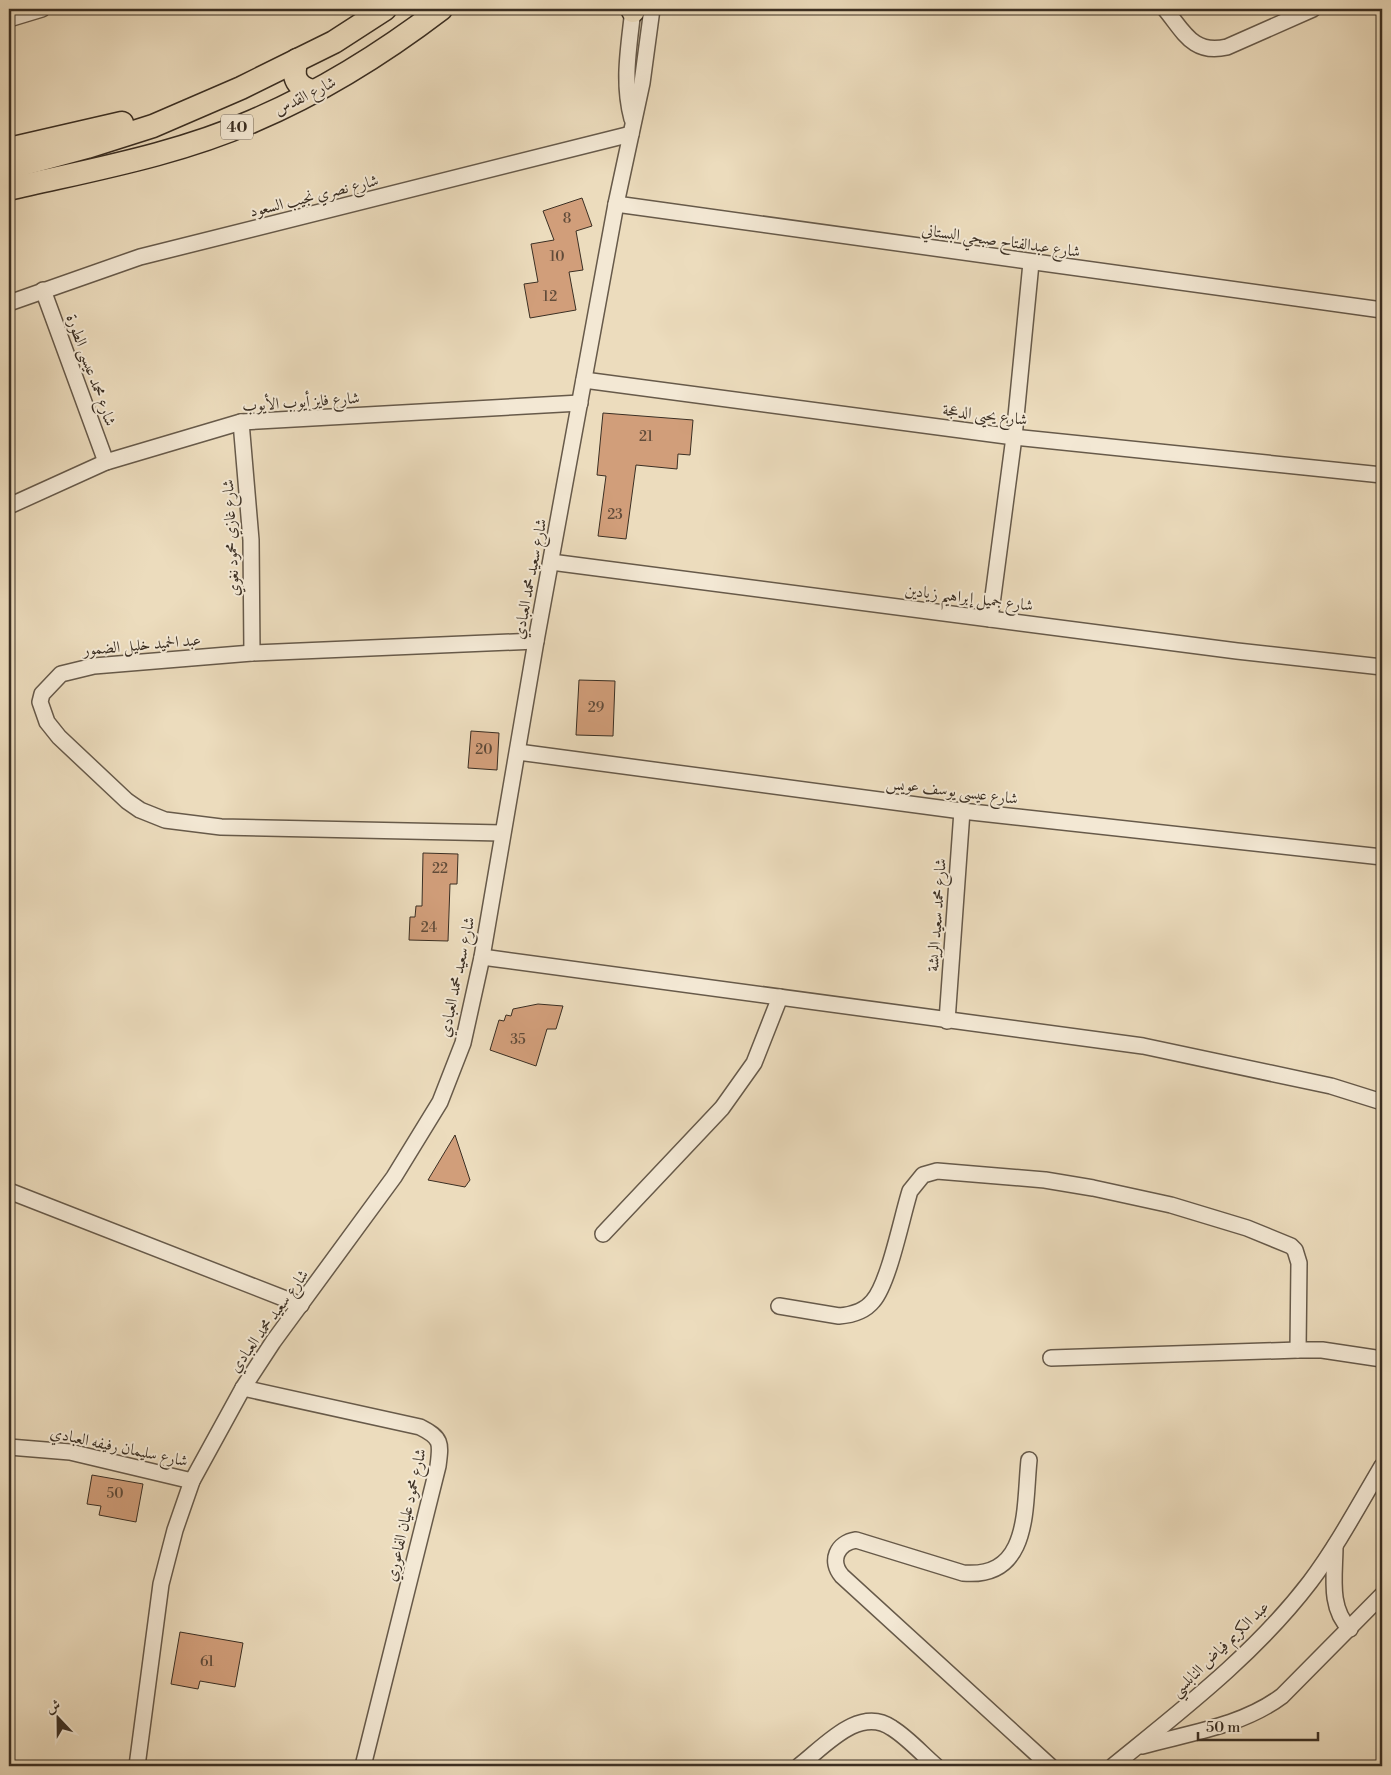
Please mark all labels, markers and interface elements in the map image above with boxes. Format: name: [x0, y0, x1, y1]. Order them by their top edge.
street label: شارع القدس: [271, 72, 341, 123]
road number: 40: [221, 114, 253, 140]
street label: شارع نصري نجيب السعود: [247, 170, 381, 225]
house number: 8: [563, 210, 571, 228]
street label: شارع عبدالفتاح صبحي البستاني: [920, 220, 1082, 267]
house number: 10: [550, 248, 564, 266]
house number: 12: [543, 288, 557, 306]
street label: شارع محمد عيسى الطورة: [59, 311, 121, 430]
street label: شارع فايز أيوب الأيوب: [241, 386, 361, 419]
street label: شارع يحيى الدعجة: [941, 400, 1029, 433]
house number: 21: [639, 428, 653, 446]
street label: شارع غازي محمود نغوي: [218, 479, 247, 597]
house number: 23: [607, 506, 623, 524]
street label: شارع سعيد محمد العبادي: [509, 517, 554, 642]
street label: شارع جميل إبراهيم زيادين: [903, 580, 1034, 622]
street label: عبد الحميد خليل الضمور: [80, 630, 202, 661]
house number: 29: [588, 699, 604, 717]
house number: 20: [475, 741, 493, 759]
street label: شارع عيسى يوسف عويس: [885, 773, 1019, 812]
street label: شارع محمد سعيد الريشة: [923, 858, 954, 973]
house number: 22: [432, 860, 448, 878]
street label: شارع سعيد محمد العبادي: [434, 915, 482, 1040]
house number: 24: [421, 919, 437, 937]
house number: 35: [510, 1031, 526, 1049]
street label: شارع سعيد محمد العبادي: [225, 1266, 315, 1378]
street label: شارع سليمان رفيفه العبادي: [48, 1423, 190, 1474]
street label: شارع محمود عليان الفاعوري: [381, 1447, 434, 1584]
house number: 50: [107, 1485, 124, 1503]
street label: عبد الكريم فياض النابلسي: [1167, 1597, 1277, 1705]
house number: 61: [200, 1653, 214, 1671]
north arrow: [32, 1692, 82, 1742]
text: ش: [44, 1696, 63, 1718]
scale bar: [1198, 1710, 1318, 1742]
text: 50 m: [1206, 1718, 1240, 1737]

